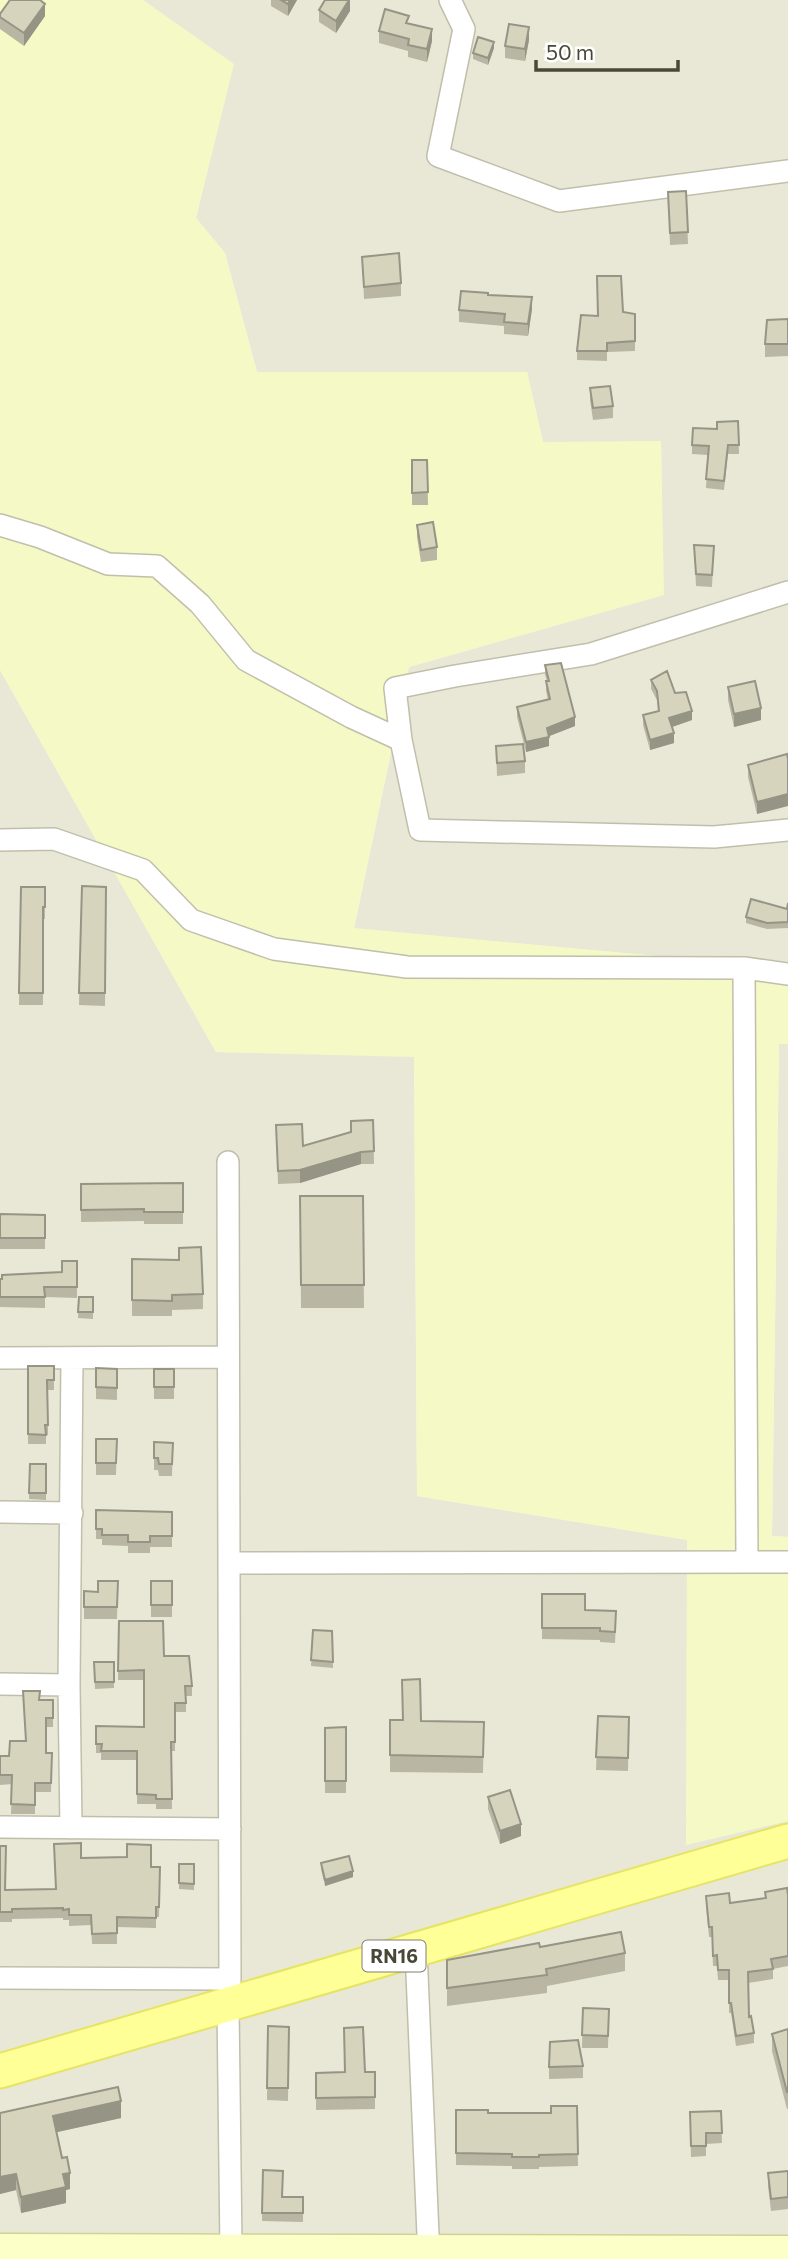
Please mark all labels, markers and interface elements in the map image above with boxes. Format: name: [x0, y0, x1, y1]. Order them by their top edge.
scale bar: [536, 28, 678, 72]
text: 50 m: [546, 39, 594, 64]
road number: RN16: [362, 1940, 426, 1972]

